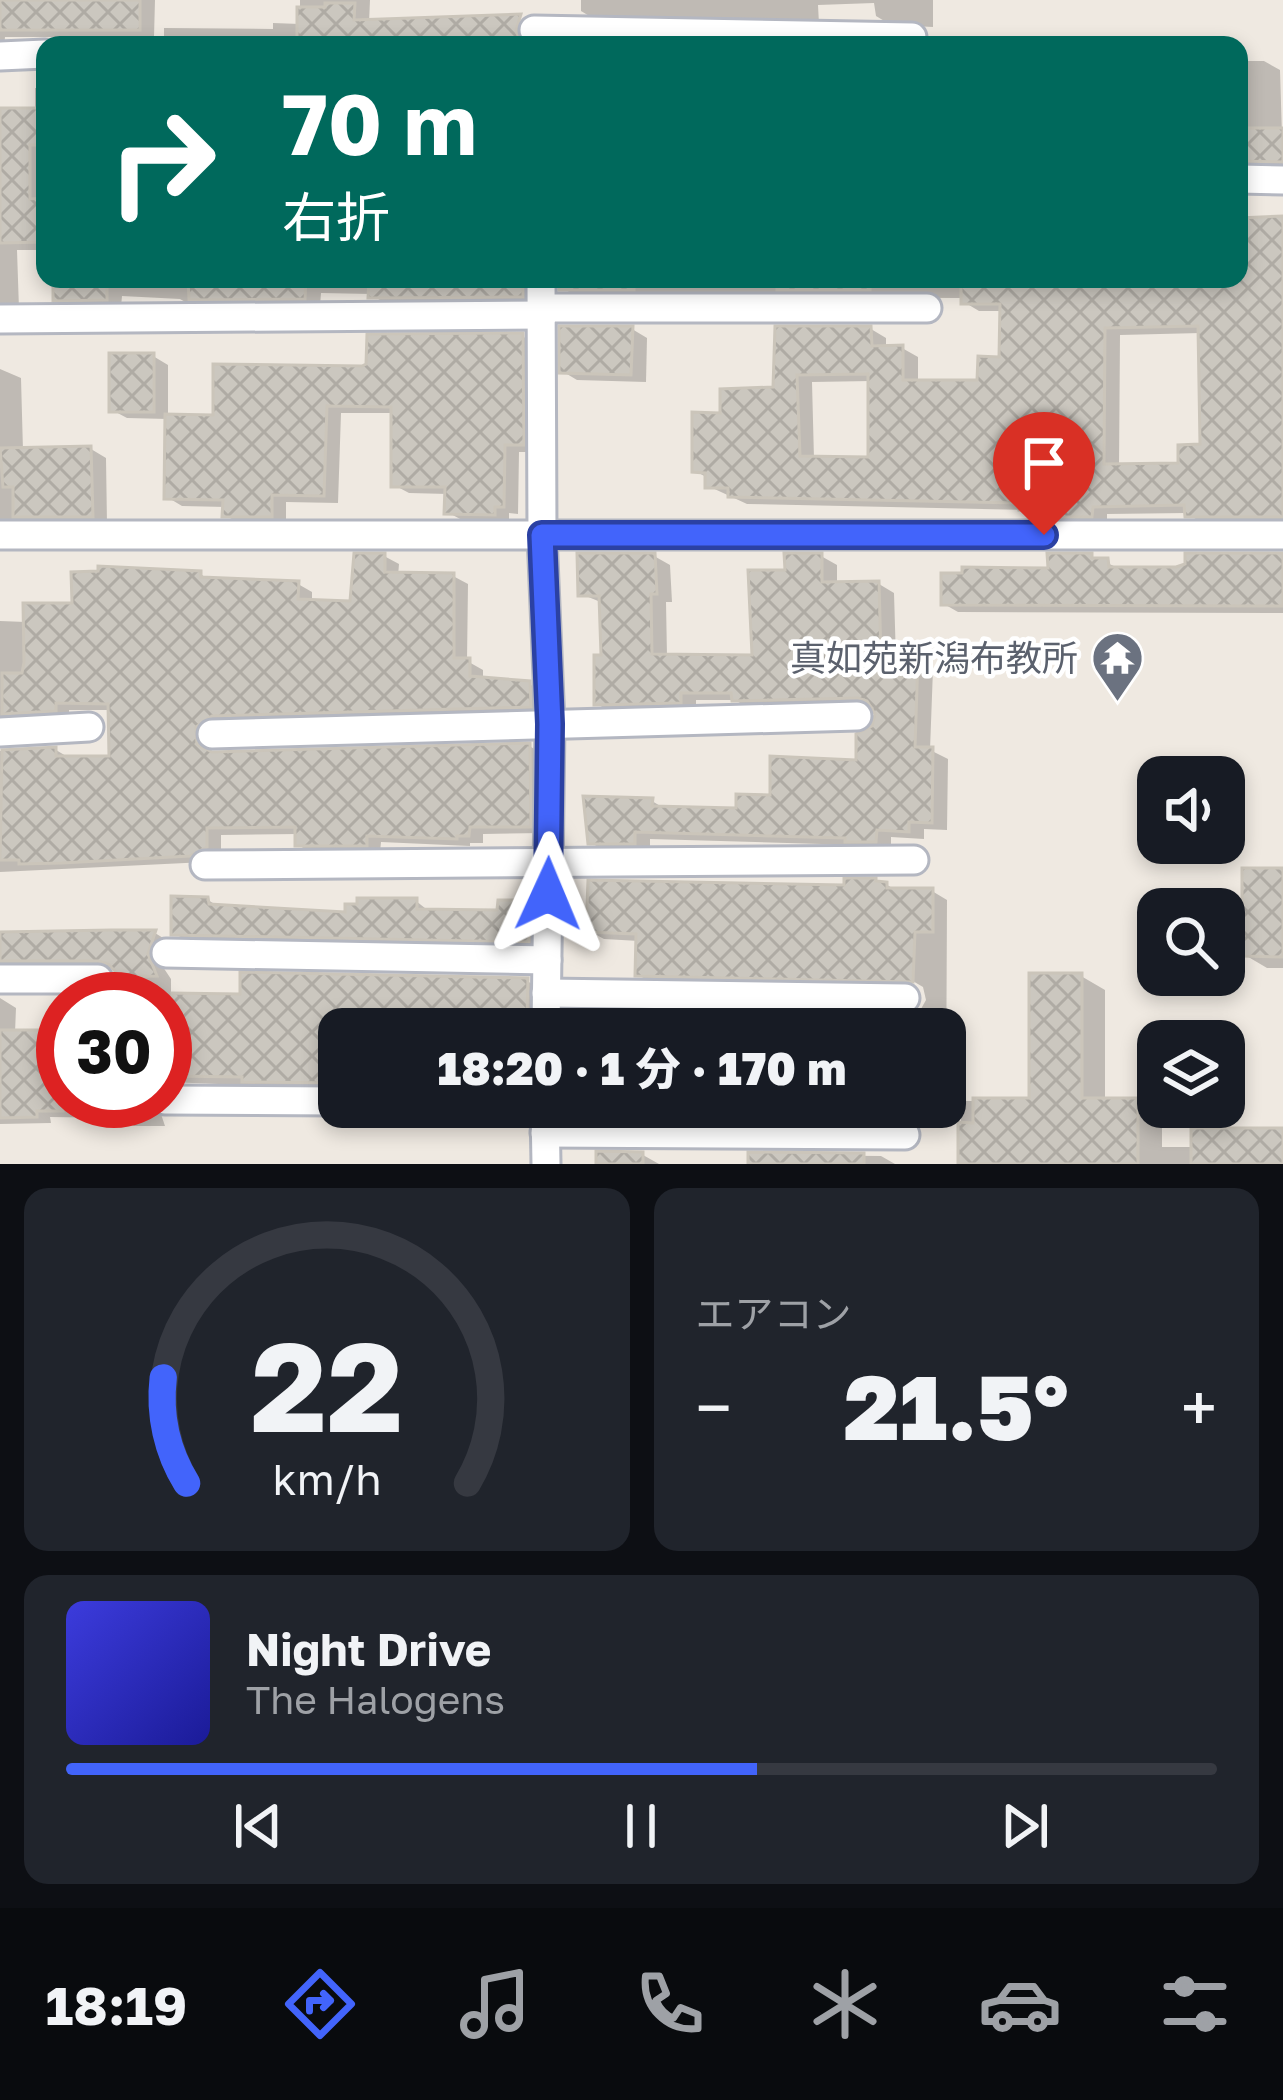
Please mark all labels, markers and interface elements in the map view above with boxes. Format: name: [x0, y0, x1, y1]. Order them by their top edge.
text: 70 m: [282, 73, 477, 173]
icon: right: [84, 84, 240, 240]
text: 右折: [282, 184, 390, 249]
pin: [993, 412, 1095, 535]
icon: arrive: [1011, 430, 1077, 496]
temple icon: 真如苑新潟布教所: [1089, 629, 1145, 703]
place label: 真如苑新潟布教所: [790, 636, 1078, 679]
map controls: [1137, 756, 1245, 1128]
button: sound: [1137, 756, 1245, 864]
position arrow: [485, 831, 611, 957]
button: search: [1137, 888, 1245, 996]
speed limit sign: 30: [36, 972, 192, 1128]
button: layers: [1137, 1020, 1245, 1128]
text: 18:20 · 1 分 · 170 m: [438, 1041, 846, 1095]
text: エアコン: [696, 1290, 852, 1337]
text: 22: [251, 1310, 403, 1459]
text: 21.5°: [844, 1352, 1069, 1460]
text: −: [696, 1367, 732, 1447]
text: +: [1181, 1367, 1217, 1447]
text: km/h: [272, 1452, 381, 1503]
text: Night Drive: [246, 1622, 491, 1676]
text: The Halogens: [246, 1676, 505, 1723]
icon: previous: [225, 1793, 291, 1859]
icon: pause: [608, 1793, 674, 1859]
icon: next: [992, 1793, 1058, 1859]
icon: directions: [278, 1962, 362, 2046]
icon: music: [453, 1962, 537, 2046]
icon: phone: [628, 1962, 712, 2046]
icon: climate: [803, 1962, 887, 2046]
icon: car: [978, 1962, 1062, 2046]
icon: filters: [1153, 1962, 1237, 2046]
text: 18:19: [46, 1972, 187, 2037]

